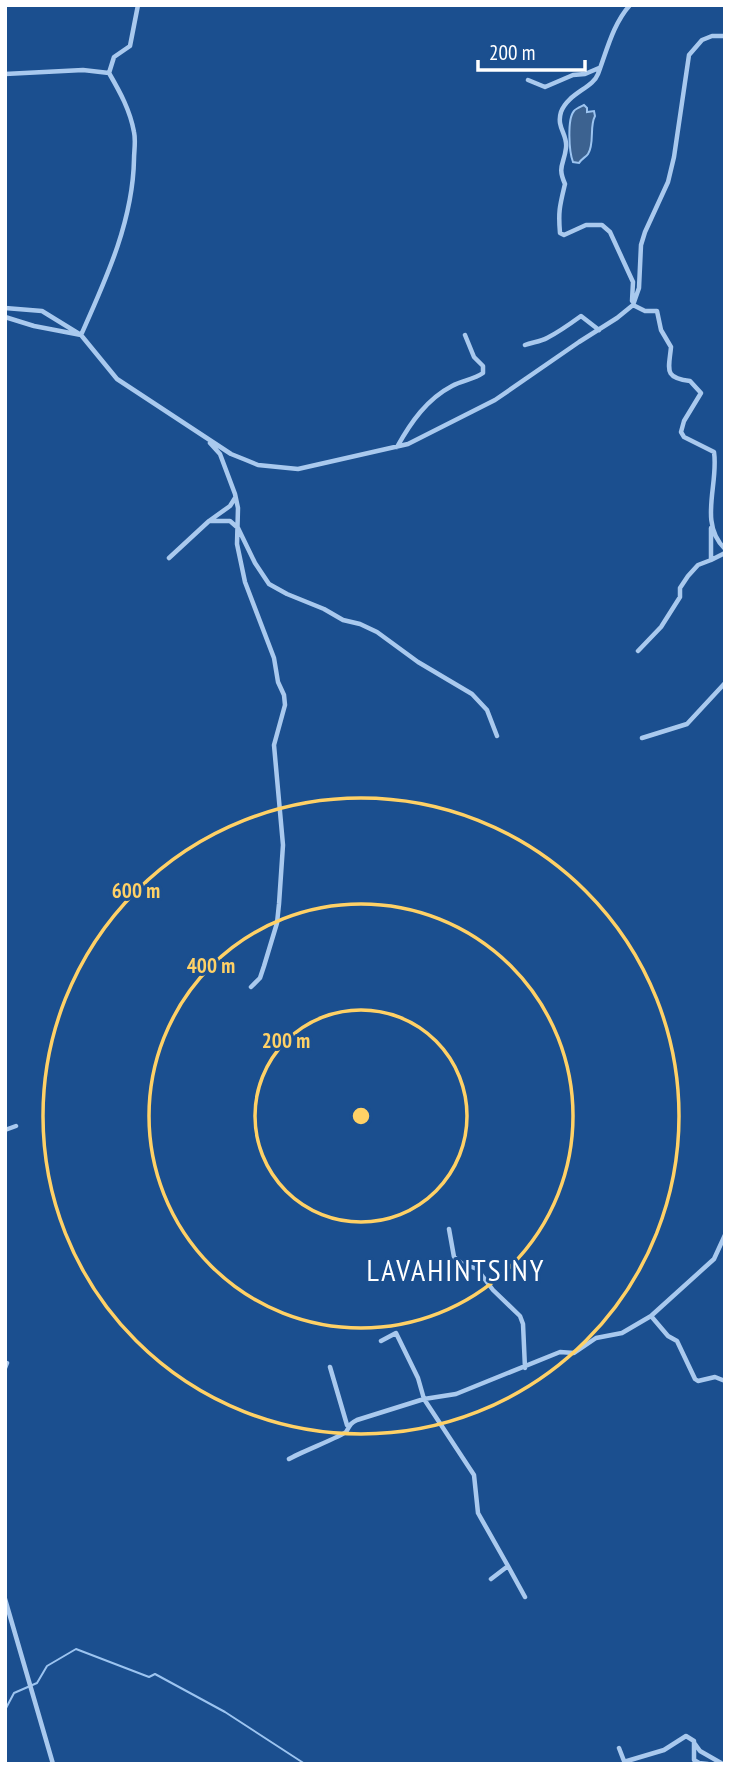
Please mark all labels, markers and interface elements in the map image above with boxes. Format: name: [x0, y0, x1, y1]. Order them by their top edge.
scale bar: [478, 28, 585, 72]
text: 200 m: [489, 39, 535, 66]
text: 600 m: [112, 877, 160, 904]
text: 400 m: [187, 952, 235, 979]
text: 200 m: [262, 1027, 310, 1054]
centre of rings: [349, 1104, 373, 1128]
district label: LAVAHINTSINY: [367, 1250, 545, 1289]

